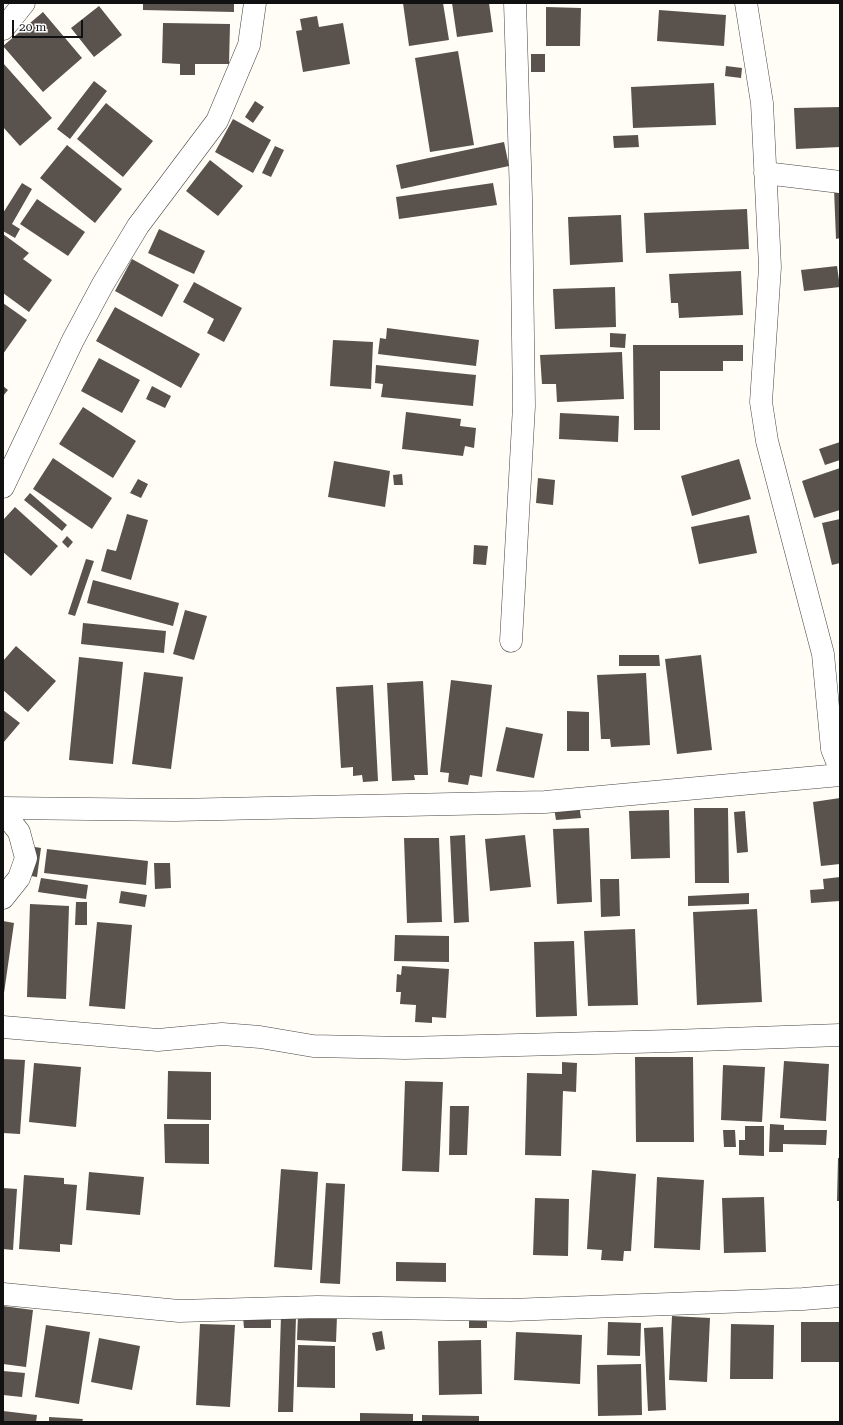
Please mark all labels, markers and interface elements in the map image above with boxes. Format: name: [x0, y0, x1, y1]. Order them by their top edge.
scale bar: [14, 12, 85, 38]
text: 20 m: [19, 20, 46, 34]

